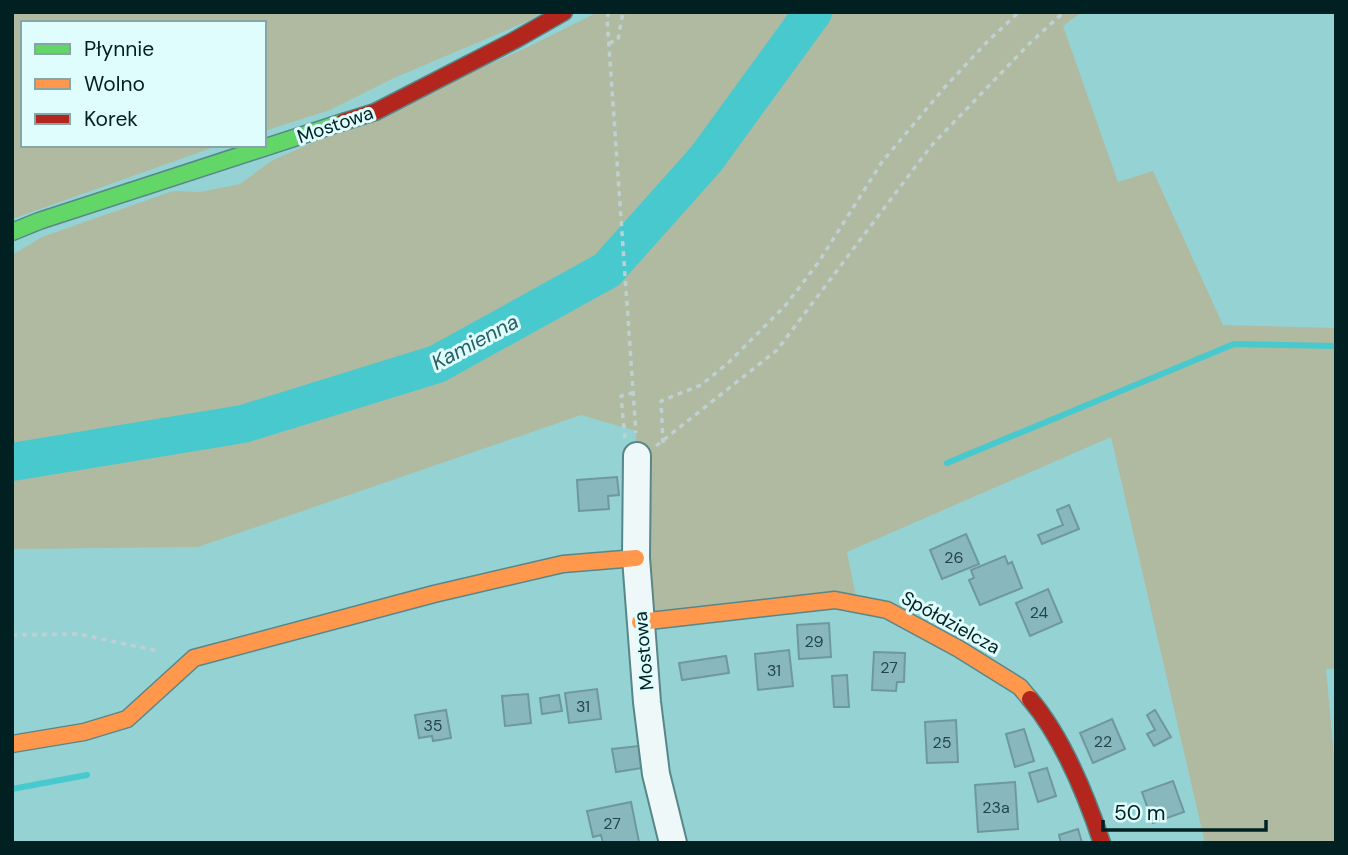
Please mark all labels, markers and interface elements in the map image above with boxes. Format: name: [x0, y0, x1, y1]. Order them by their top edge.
legend: [21, 21, 266, 147]
text: Płynnie: [84, 35, 154, 63]
text: Wolno: [84, 70, 145, 98]
street label: Mostowa: [294, 100, 377, 149]
text: Korek: [84, 105, 138, 133]
water label: Kamienna: [427, 307, 523, 377]
house number: 26: [944, 547, 964, 568]
street label: Spółdzielcza: [897, 585, 1005, 660]
house number: 24: [1030, 602, 1049, 623]
street label: Mostowa: [628, 611, 659, 691]
house number: 29: [804, 631, 824, 652]
house number: 27: [880, 657, 898, 678]
house number: 31: [767, 660, 781, 681]
house number: 31: [576, 696, 590, 717]
house number: 35: [423, 715, 443, 736]
house number: 22: [1094, 731, 1112, 752]
house number: 25: [933, 732, 951, 753]
scale bar: [1103, 788, 1266, 832]
house number: 23a: [982, 797, 1010, 818]
text: 50 m: [1114, 799, 1165, 827]
house number: 27: [603, 813, 621, 834]

